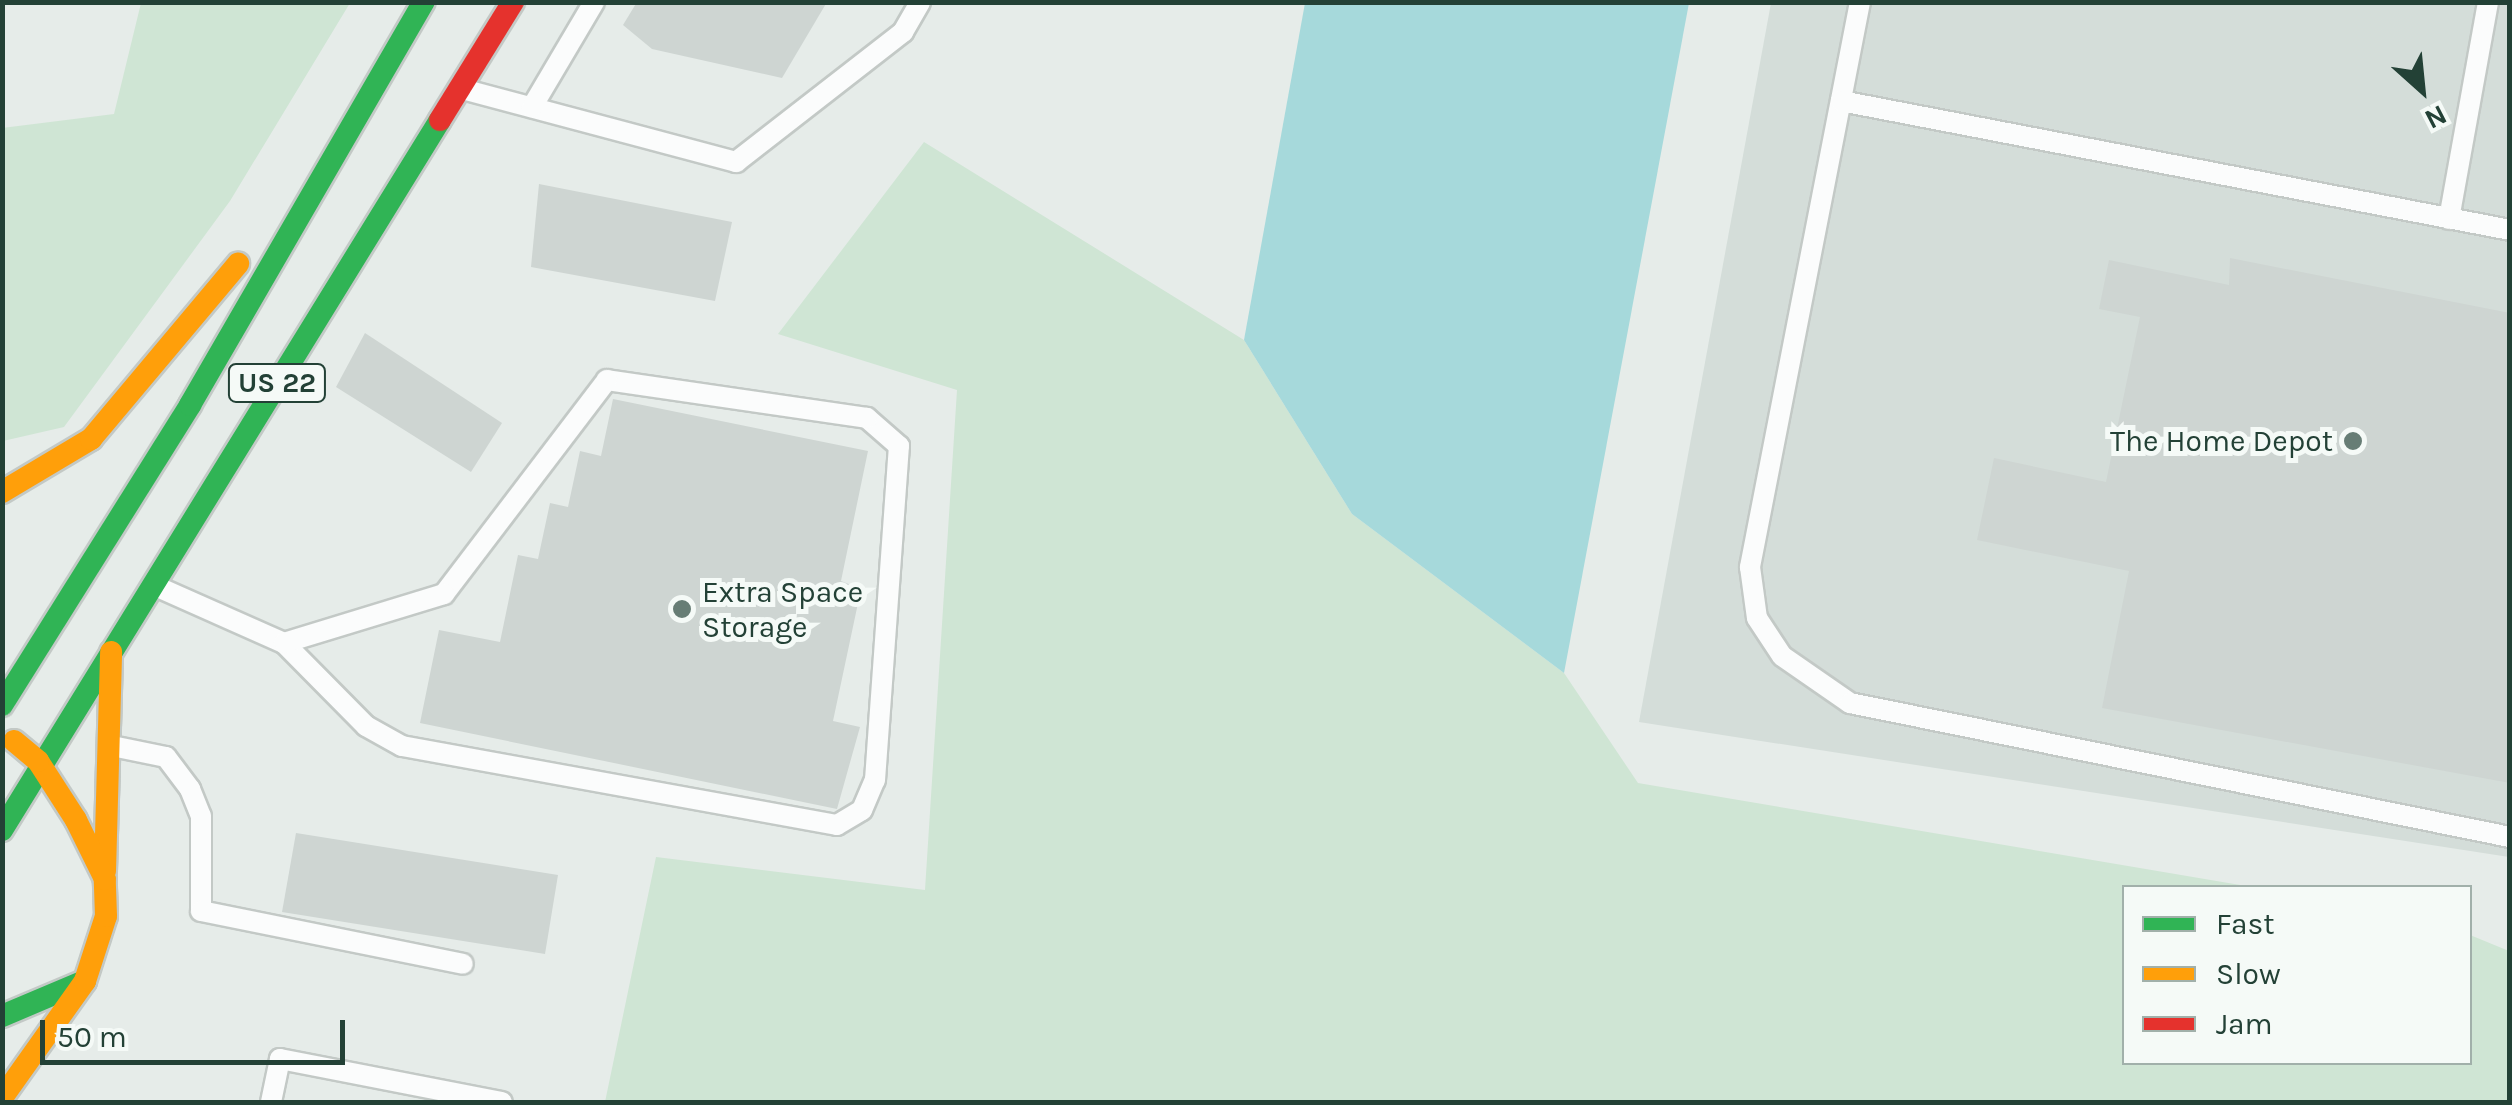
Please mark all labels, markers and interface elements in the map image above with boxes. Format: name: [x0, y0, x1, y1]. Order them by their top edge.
north arrow: [2372, 40, 2472, 140]
text: N: [2419, 98, 2452, 136]
road number: US 22: [227, 360, 327, 406]
place label: The Home Depot: [2110, 423, 2333, 459]
marker: The Home Depot: [2342, 430, 2364, 452]
place label: Extra Space Storage: [702, 574, 863, 644]
marker: Extra Space Storage: [671, 598, 693, 620]
legend: [2122, 885, 2472, 1065]
text: Fast: [2216, 906, 2275, 942]
text: Slow: [2216, 956, 2281, 992]
scale bar: [45, 1000, 350, 1062]
text: Jam: [2216, 1006, 2273, 1042]
text: 50 m: [57, 1019, 127, 1055]

